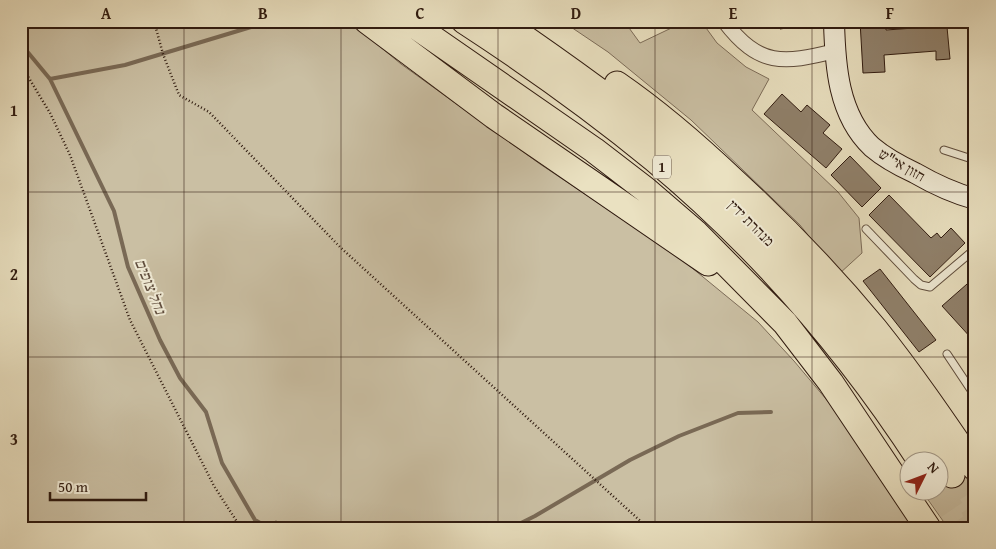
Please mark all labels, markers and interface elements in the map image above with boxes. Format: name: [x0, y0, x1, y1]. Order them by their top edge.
text: A: [101, 1, 112, 25]
text: B: [258, 1, 268, 25]
text: C: [415, 1, 425, 25]
text: D: [571, 1, 581, 25]
text: E: [729, 1, 738, 25]
text: F: [886, 1, 894, 25]
text: 1: [10, 98, 18, 122]
street label: חזון אי"ש: [875, 143, 929, 186]
road number: 1: [653, 156, 671, 178]
street label: מנהרת ידין: [723, 195, 779, 251]
water label: נחל צופים: [129, 255, 174, 319]
text: 2: [10, 262, 18, 286]
text: 3: [10, 427, 18, 451]
north arrow: [898, 452, 948, 502]
text: N: [923, 457, 945, 478]
scale bar: [50, 469, 146, 501]
text: 50 m: [58, 476, 89, 497]

